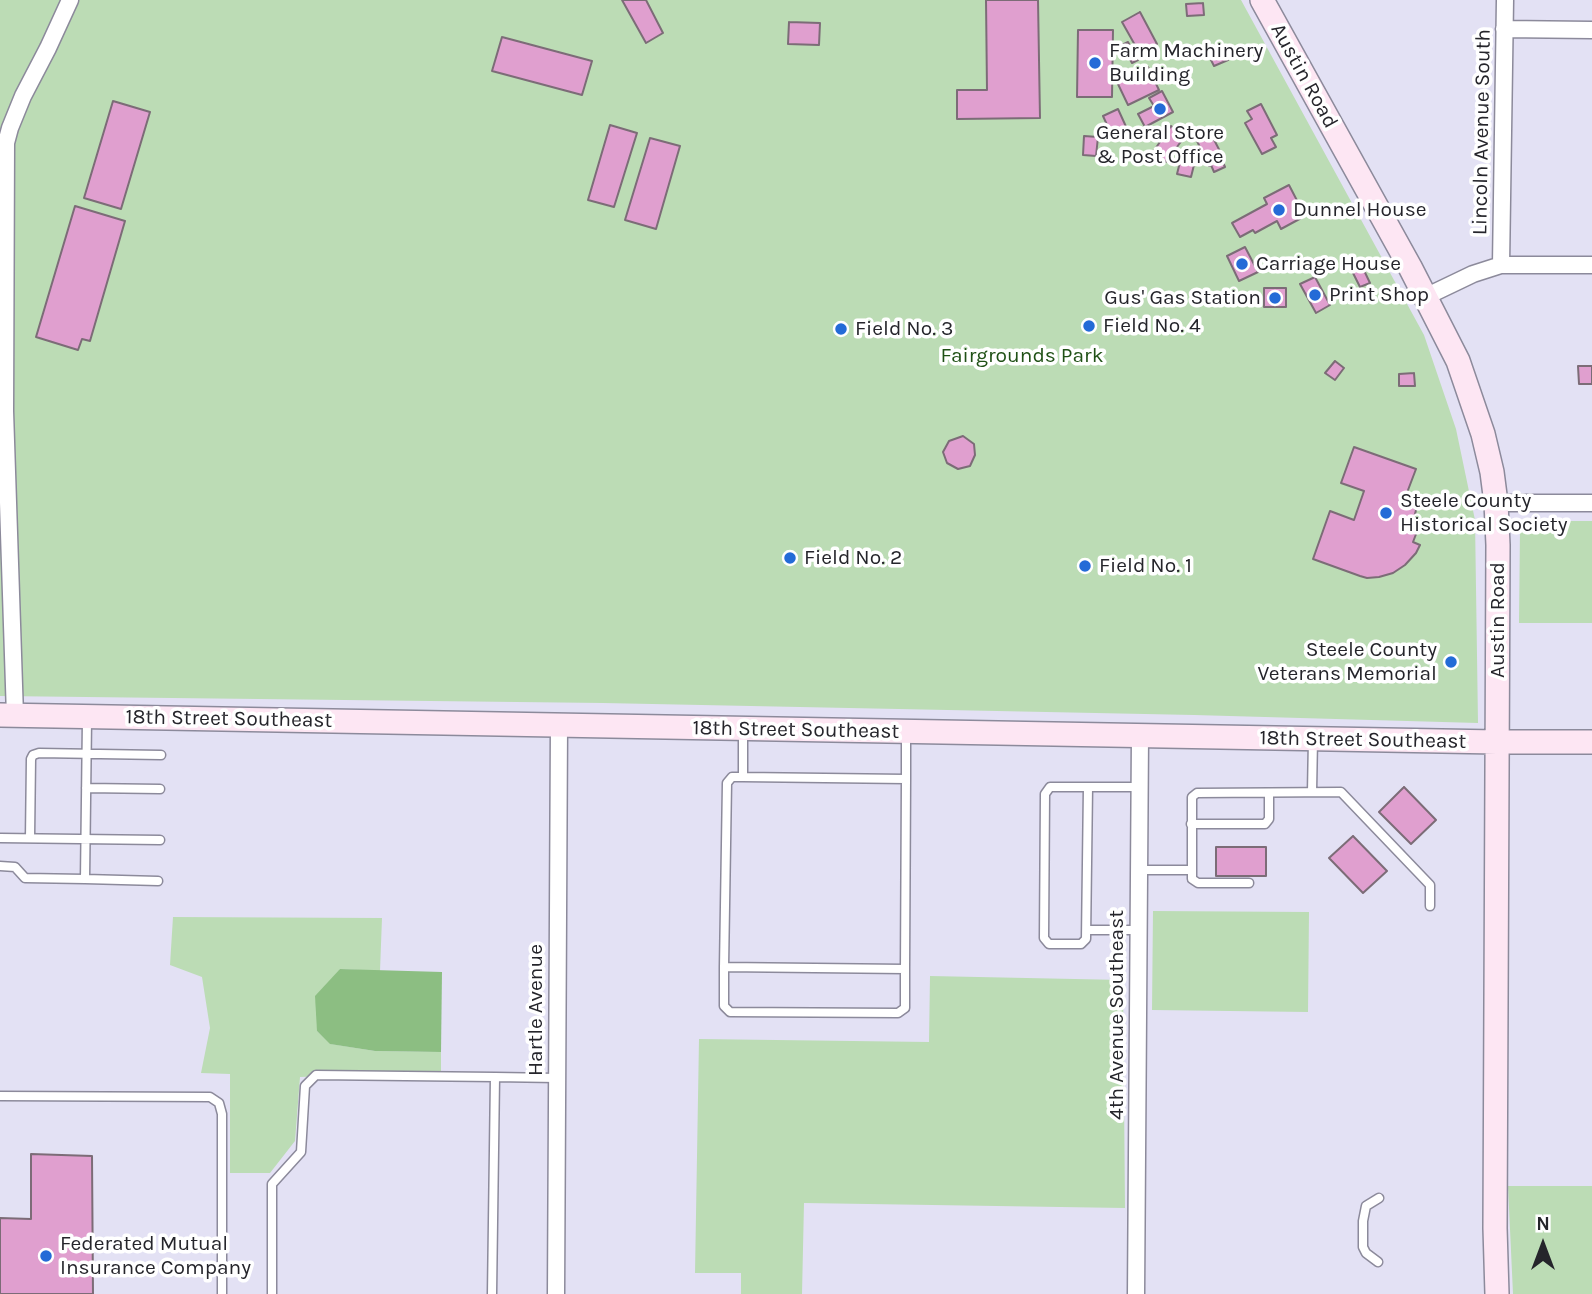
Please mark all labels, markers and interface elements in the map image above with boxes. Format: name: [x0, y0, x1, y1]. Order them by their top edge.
street label: Austin Road: [1265, 19, 1343, 133]
street label: Lincoln Avenue South: [1468, 29, 1496, 235]
place label: Farm Machinery Building: [1109, 38, 1263, 88]
marker: Farm Machinery Building: [1087, 55, 1103, 71]
marker: General Store & Post Office: [1152, 101, 1168, 117]
place label: General Store & Post Office: [1096, 120, 1224, 170]
place label: Dunnel House: [1293, 197, 1427, 223]
marker: Dunnel House: [1271, 202, 1287, 218]
place label: Carriage House: [1256, 251, 1401, 277]
marker: Carriage House: [1234, 256, 1250, 272]
place label: Print Shop: [1329, 282, 1429, 308]
place label: Gus' Gas Station: [1104, 285, 1261, 311]
marker: Print Shop: [1307, 287, 1323, 303]
marker: Gus' Gas Station: [1267, 290, 1283, 306]
place label: Field No. 4: [1103, 313, 1201, 339]
place label: Field No. 3: [855, 316, 953, 342]
marker: Field No. 4: [1081, 318, 1097, 334]
marker: Field No. 3: [833, 321, 849, 337]
park label: Fairgrounds Park: [941, 343, 1103, 369]
place label: Steele County Historical Society: [1400, 488, 1568, 538]
marker: Steele County Historical Society: [1378, 505, 1394, 521]
place label: Field No. 2: [804, 545, 902, 571]
marker: Field No. 2: [782, 550, 798, 566]
place label: Field No. 1: [1099, 553, 1192, 579]
marker: Field No. 1: [1077, 558, 1093, 574]
street label: Austin Road: [1485, 562, 1511, 678]
place label: Steele County Veterans Memorial: [1258, 637, 1437, 687]
marker: Steele County Veterans Memorial: [1443, 654, 1459, 670]
street label: 18th Street Southeast: [125, 705, 333, 733]
street label: 18th Street Southeast: [692, 716, 900, 744]
street label: 18th Street Southeast: [1259, 726, 1467, 754]
street label: 4th Avenue Southeast: [1104, 910, 1130, 1120]
street label: Hartle Avenue: [523, 944, 549, 1076]
north arrow: [1508, 1210, 1578, 1280]
text: N: [1536, 1213, 1550, 1235]
place label: Federated Mutual Insurance Company: [60, 1231, 251, 1281]
marker: Federated Mutual Insurance Company: [38, 1248, 54, 1264]

